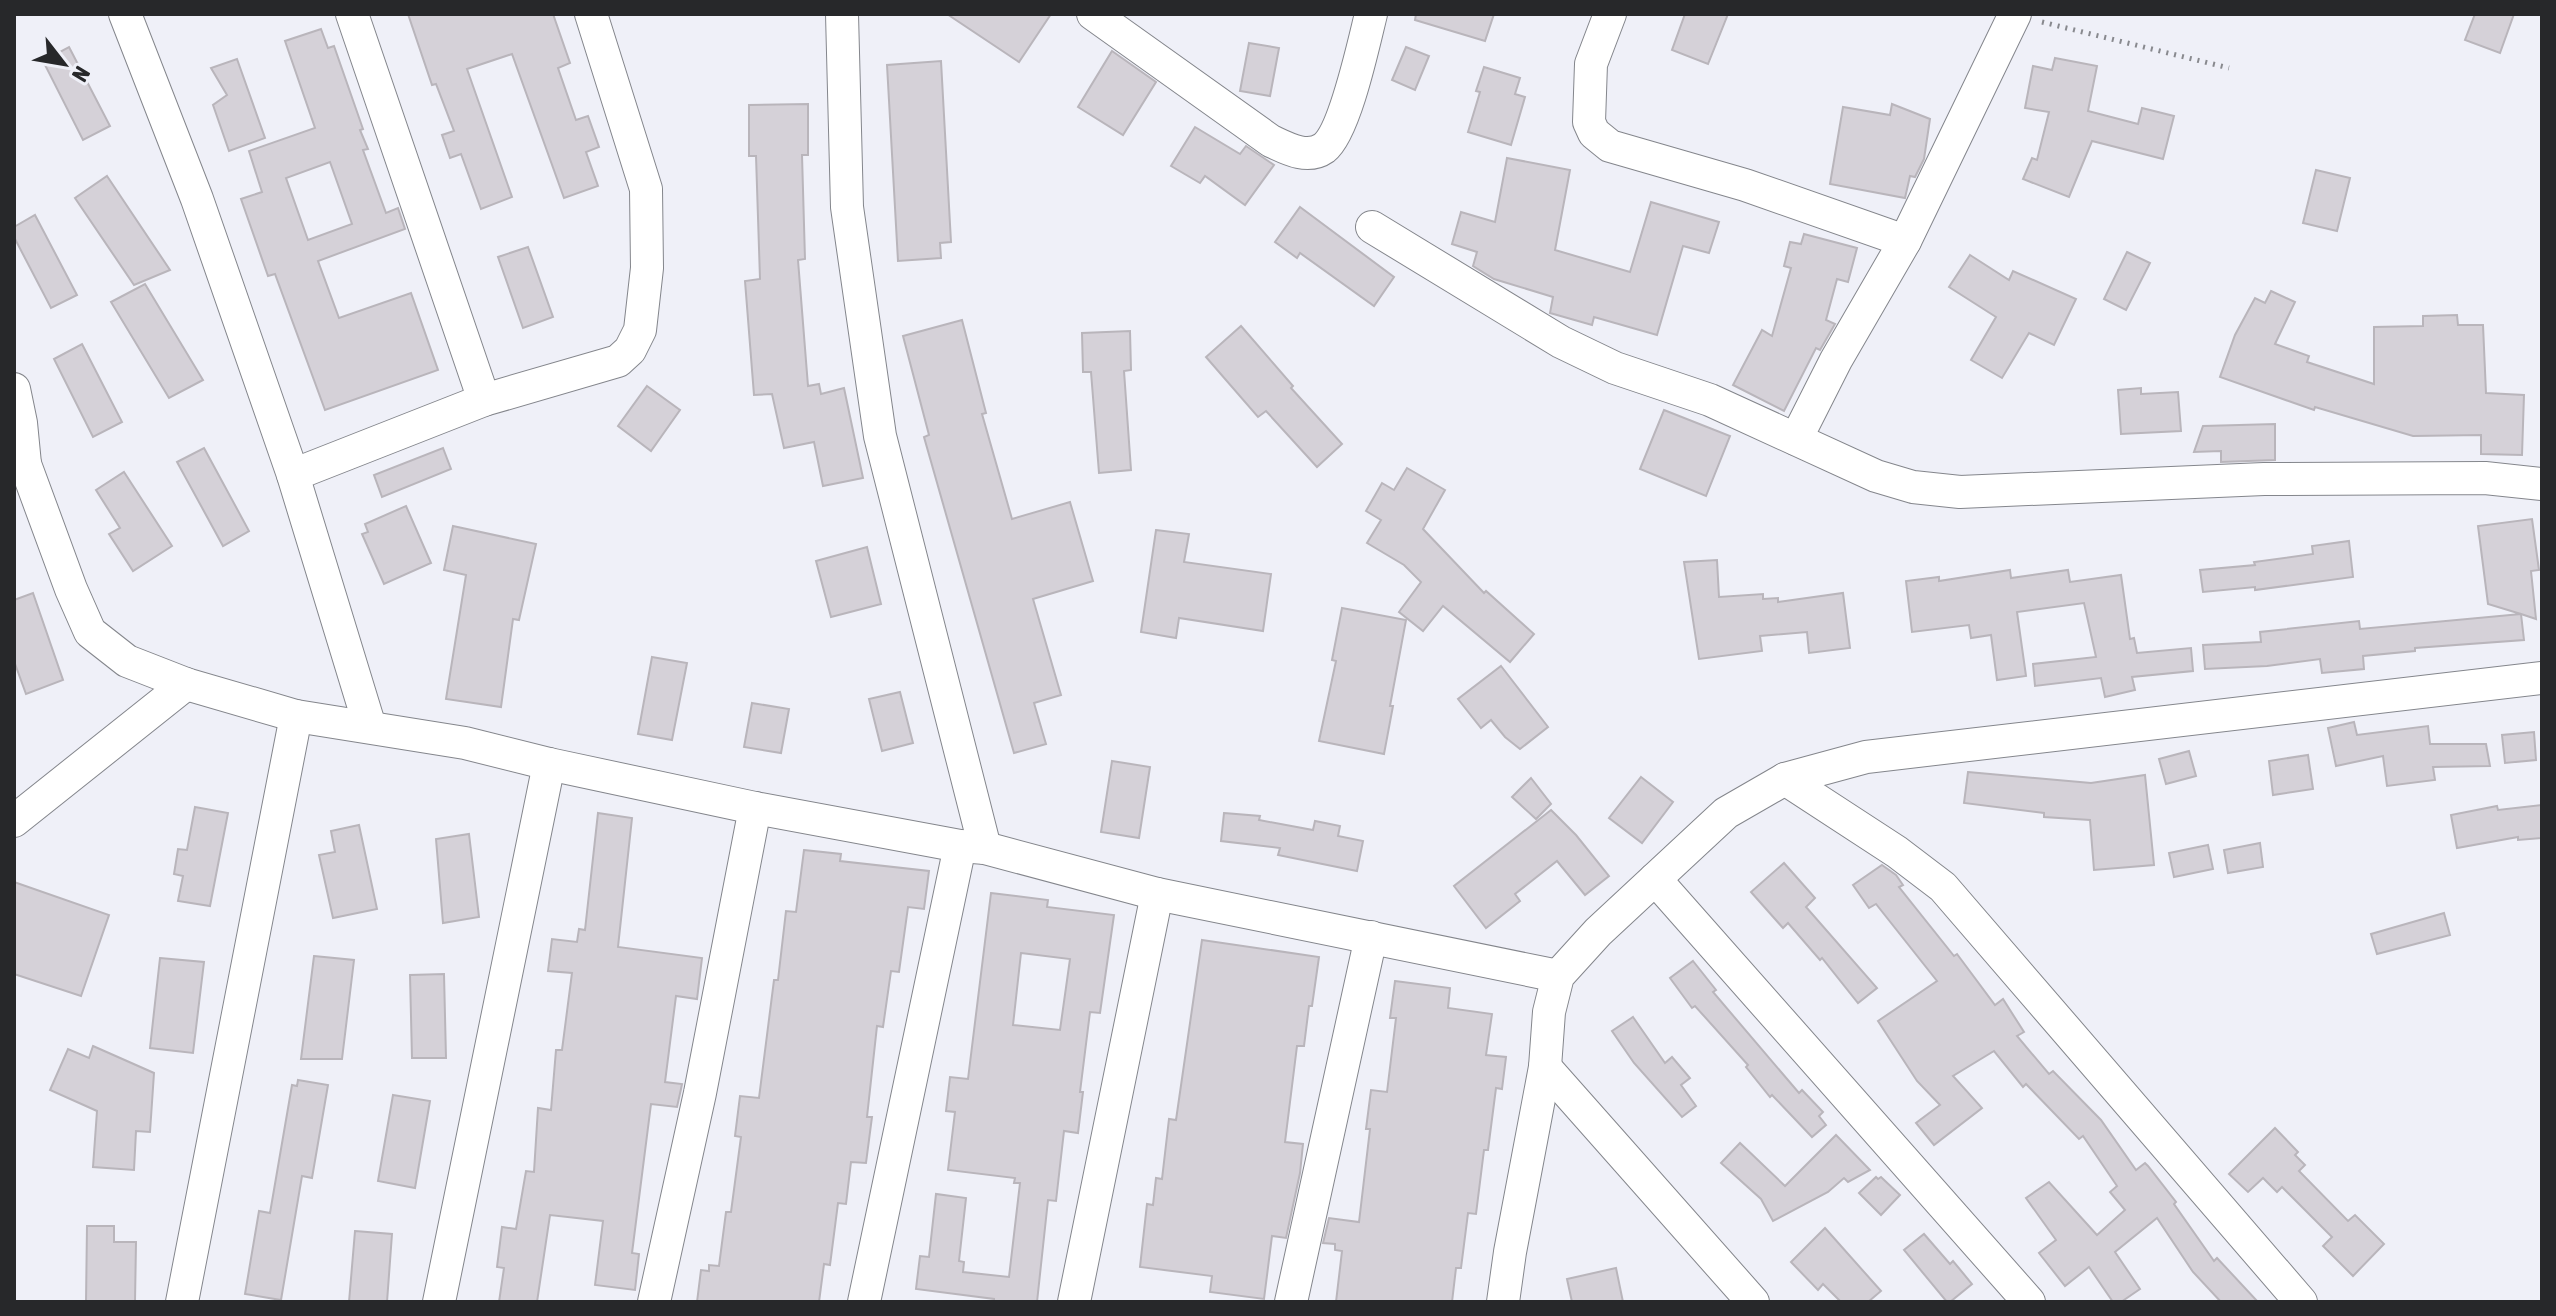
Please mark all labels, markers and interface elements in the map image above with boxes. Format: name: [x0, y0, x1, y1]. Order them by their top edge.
north arrow: [24, 24, 104, 104]
text: N: [67, 62, 96, 87]

